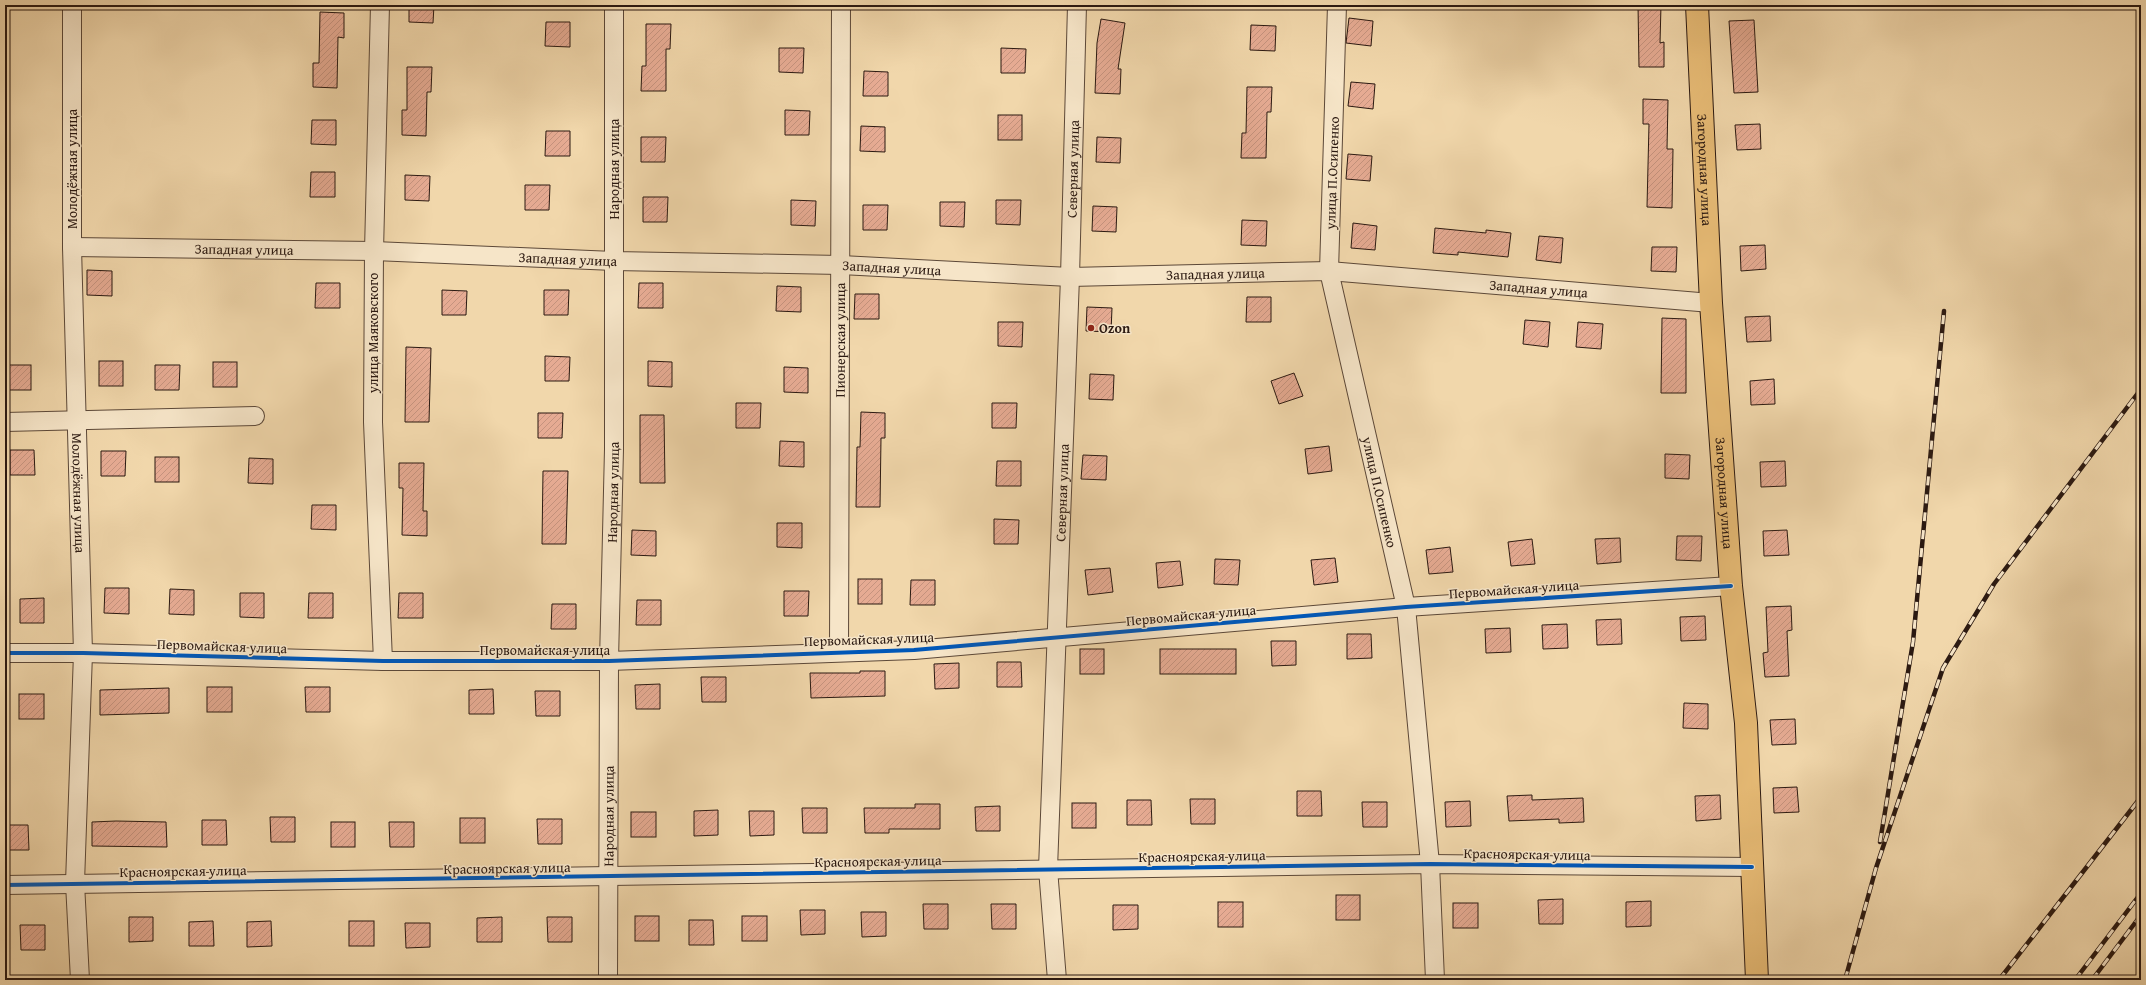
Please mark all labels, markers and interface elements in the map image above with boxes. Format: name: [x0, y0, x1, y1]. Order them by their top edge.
street label: Молодёжная улица: [62, 109, 82, 229]
street label: Загородная улица: [1692, 113, 1717, 227]
street label: улица П.Осипенко: [1320, 116, 1344, 231]
street label: Народная улица: [604, 118, 624, 220]
street label: Северная улица: [1062, 119, 1084, 218]
street label: Западная улица: [194, 239, 294, 260]
street label: Западная улица: [518, 247, 618, 271]
street label: Западная улица: [842, 255, 942, 280]
street label: Западная улица: [1166, 262, 1265, 285]
street label: улица Маяковского: [363, 273, 383, 394]
street label: Западная улица: [1488, 274, 1589, 303]
street label: Пионерская улица: [830, 282, 850, 398]
place label: Ozon: [1099, 318, 1131, 338]
marker: Ozon: [1086, 323, 1096, 333]
street label: Молодёжная улица: [67, 433, 90, 554]
street label: улица П.Осипенко: [1357, 434, 1402, 550]
street label: Загородная улица: [1711, 437, 1738, 550]
street label: Народная улица: [602, 441, 624, 543]
street label: Северная улица: [1050, 443, 1074, 542]
street label: Первомайская улица: [1448, 574, 1580, 604]
street label: Первомайская улица: [1125, 599, 1257, 631]
street label: Первомайская улица: [804, 627, 935, 651]
street label: Первомайская улица: [157, 634, 288, 658]
street label: Первомайская улица: [480, 640, 610, 660]
street label: Народная улица: [598, 765, 619, 867]
street label: Красноярская улица: [1463, 843, 1591, 865]
street label: Красноярская улица: [1138, 845, 1266, 867]
street label: Красноярская улица: [814, 850, 942, 872]
street label: Красноярская улица: [443, 857, 571, 879]
street label: Красноярская улица: [119, 860, 247, 882]

